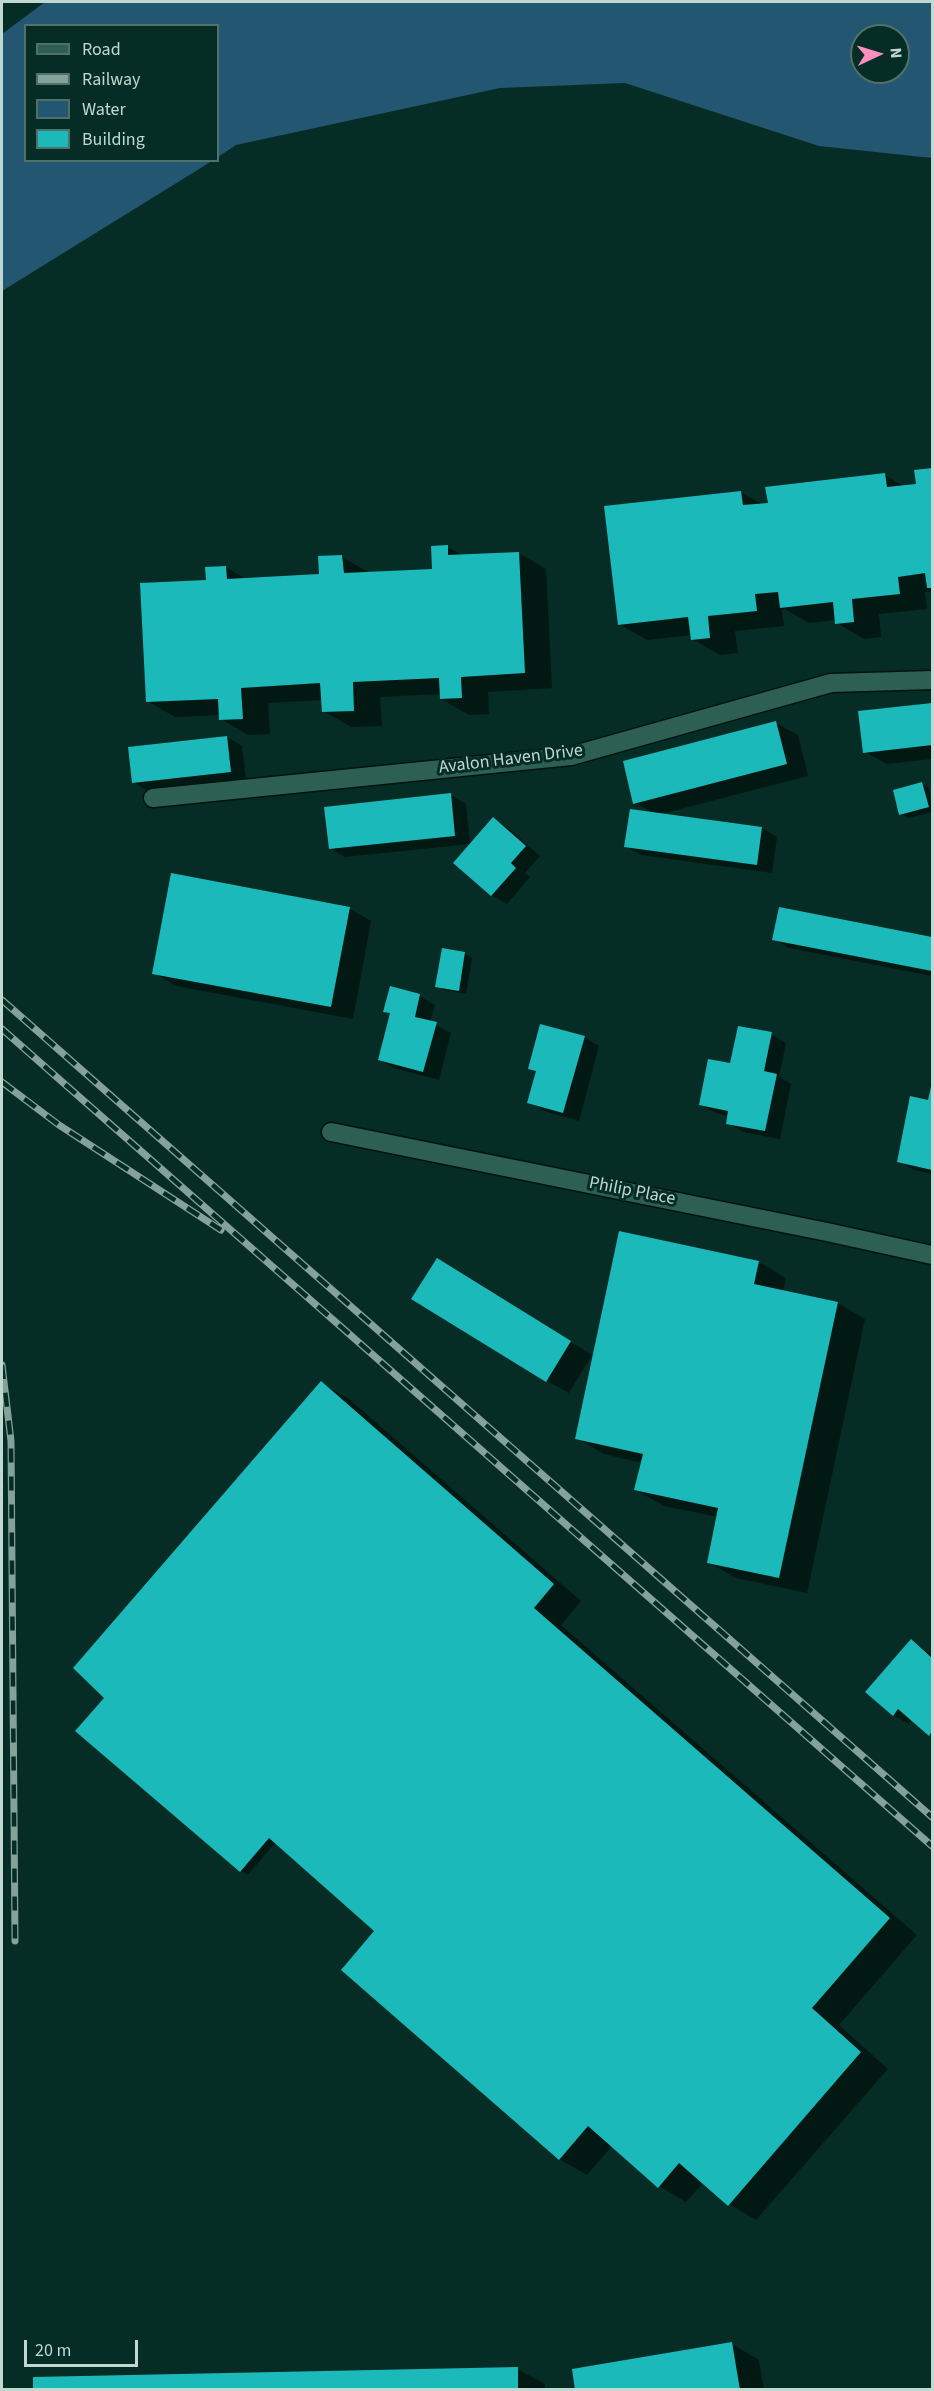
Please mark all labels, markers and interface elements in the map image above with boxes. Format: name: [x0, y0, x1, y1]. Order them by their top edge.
legend: [24, 24, 219, 162]
north arrow: [850, 24, 910, 84]
text: Road: [82, 37, 121, 62]
text: N: [885, 47, 907, 59]
text: Railway: [82, 67, 141, 92]
text: Water: [82, 97, 126, 122]
text: Building: [82, 127, 145, 152]
street label: Avalon Haven Drive: [438, 740, 584, 780]
street label: Philip Place: [587, 1173, 677, 1211]
scale bar: [27, 2328, 141, 2366]
text: 20 m: [35, 2338, 71, 2363]

